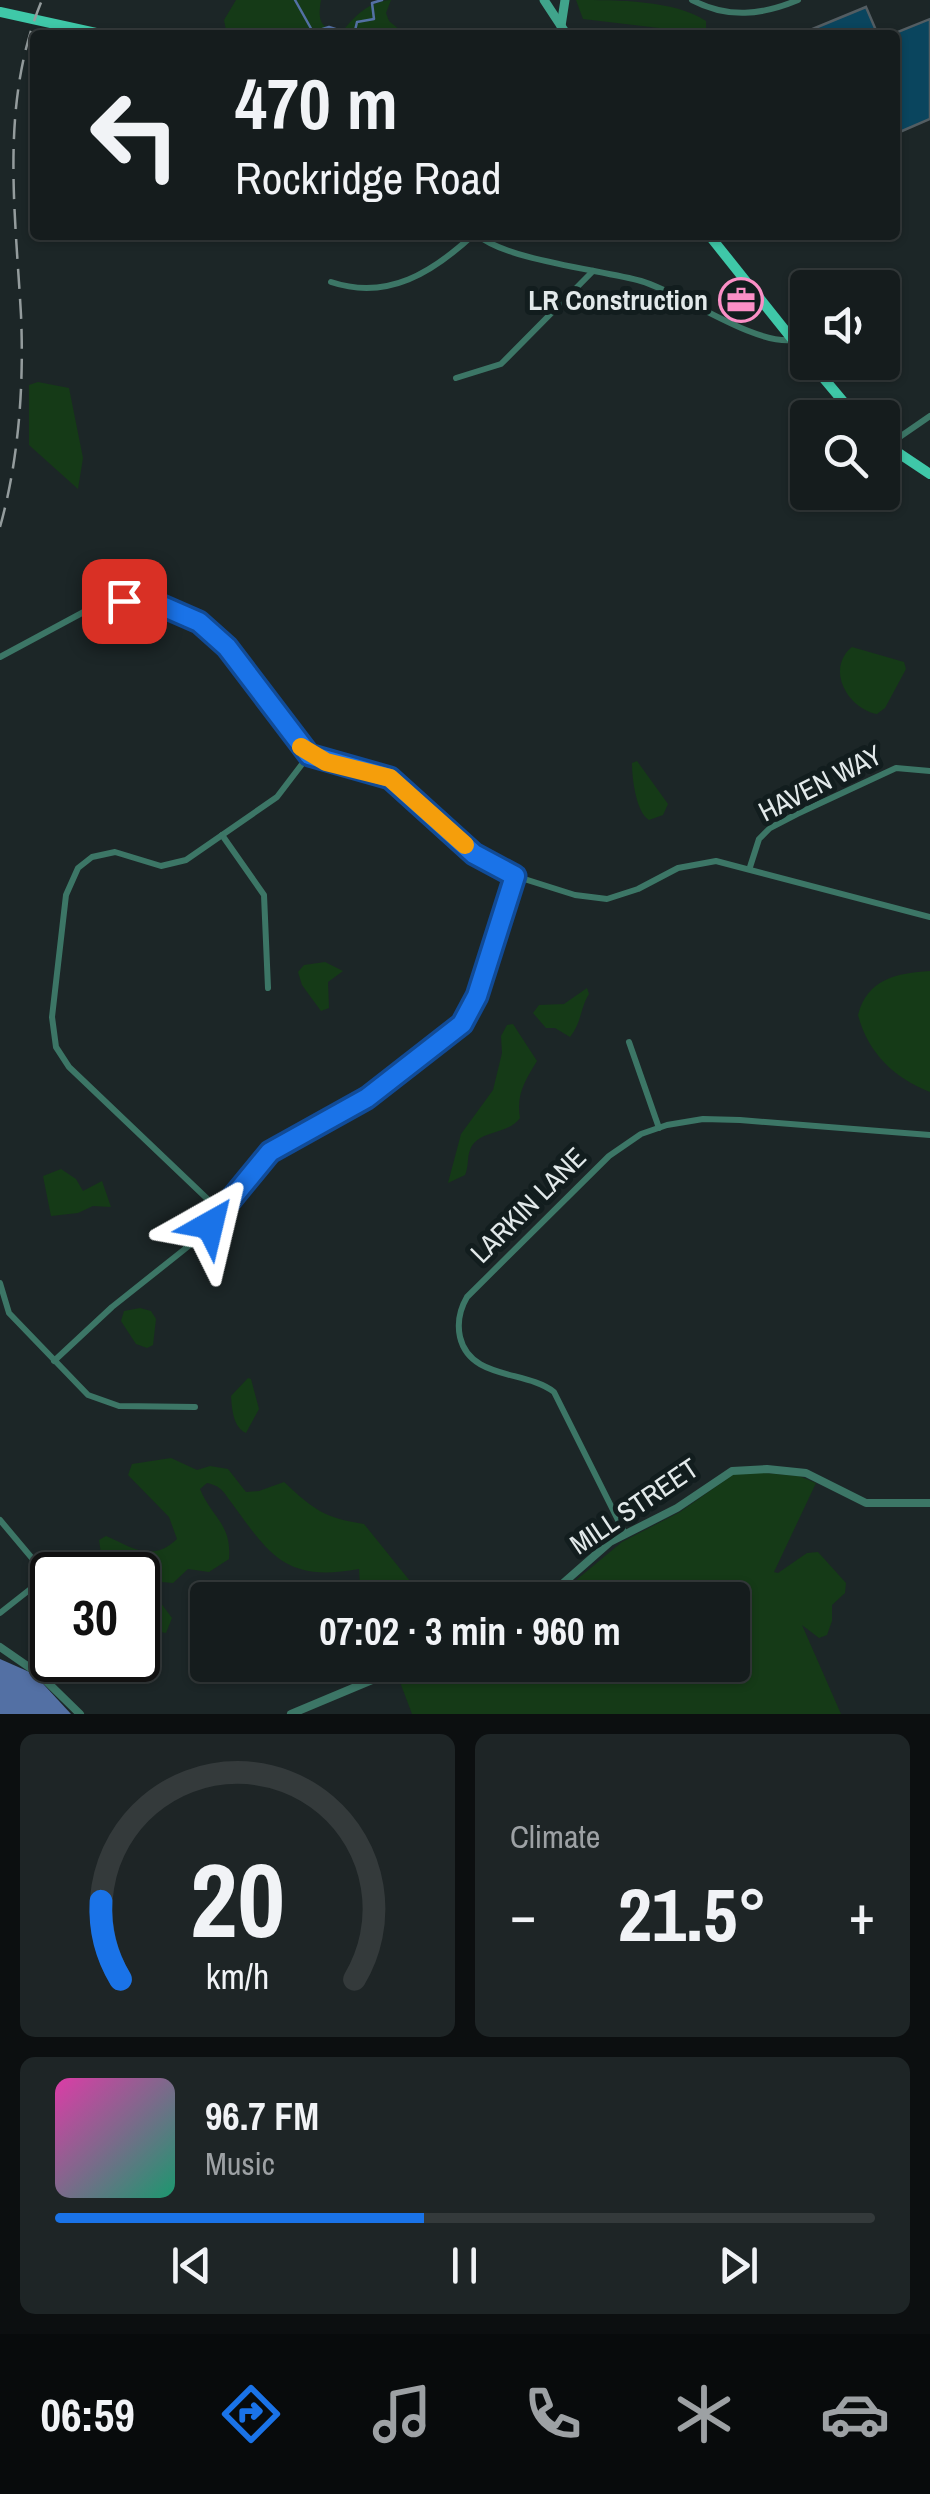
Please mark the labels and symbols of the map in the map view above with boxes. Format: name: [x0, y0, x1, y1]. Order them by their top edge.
office icon: LR Construction: [718, 277, 764, 323]
place label: LR Construction: [528, 281, 708, 319]
pin: [82, 559, 167, 644]
street label: HAVEN WAY: [752, 735, 889, 830]
street label: LARKIN LANE: [462, 1139, 594, 1271]
position arrow: [158, 1173, 262, 1277]
street label: MILL STREET: [562, 1449, 706, 1563]
speed limit sign: 30: [30, 1552, 160, 1682]

